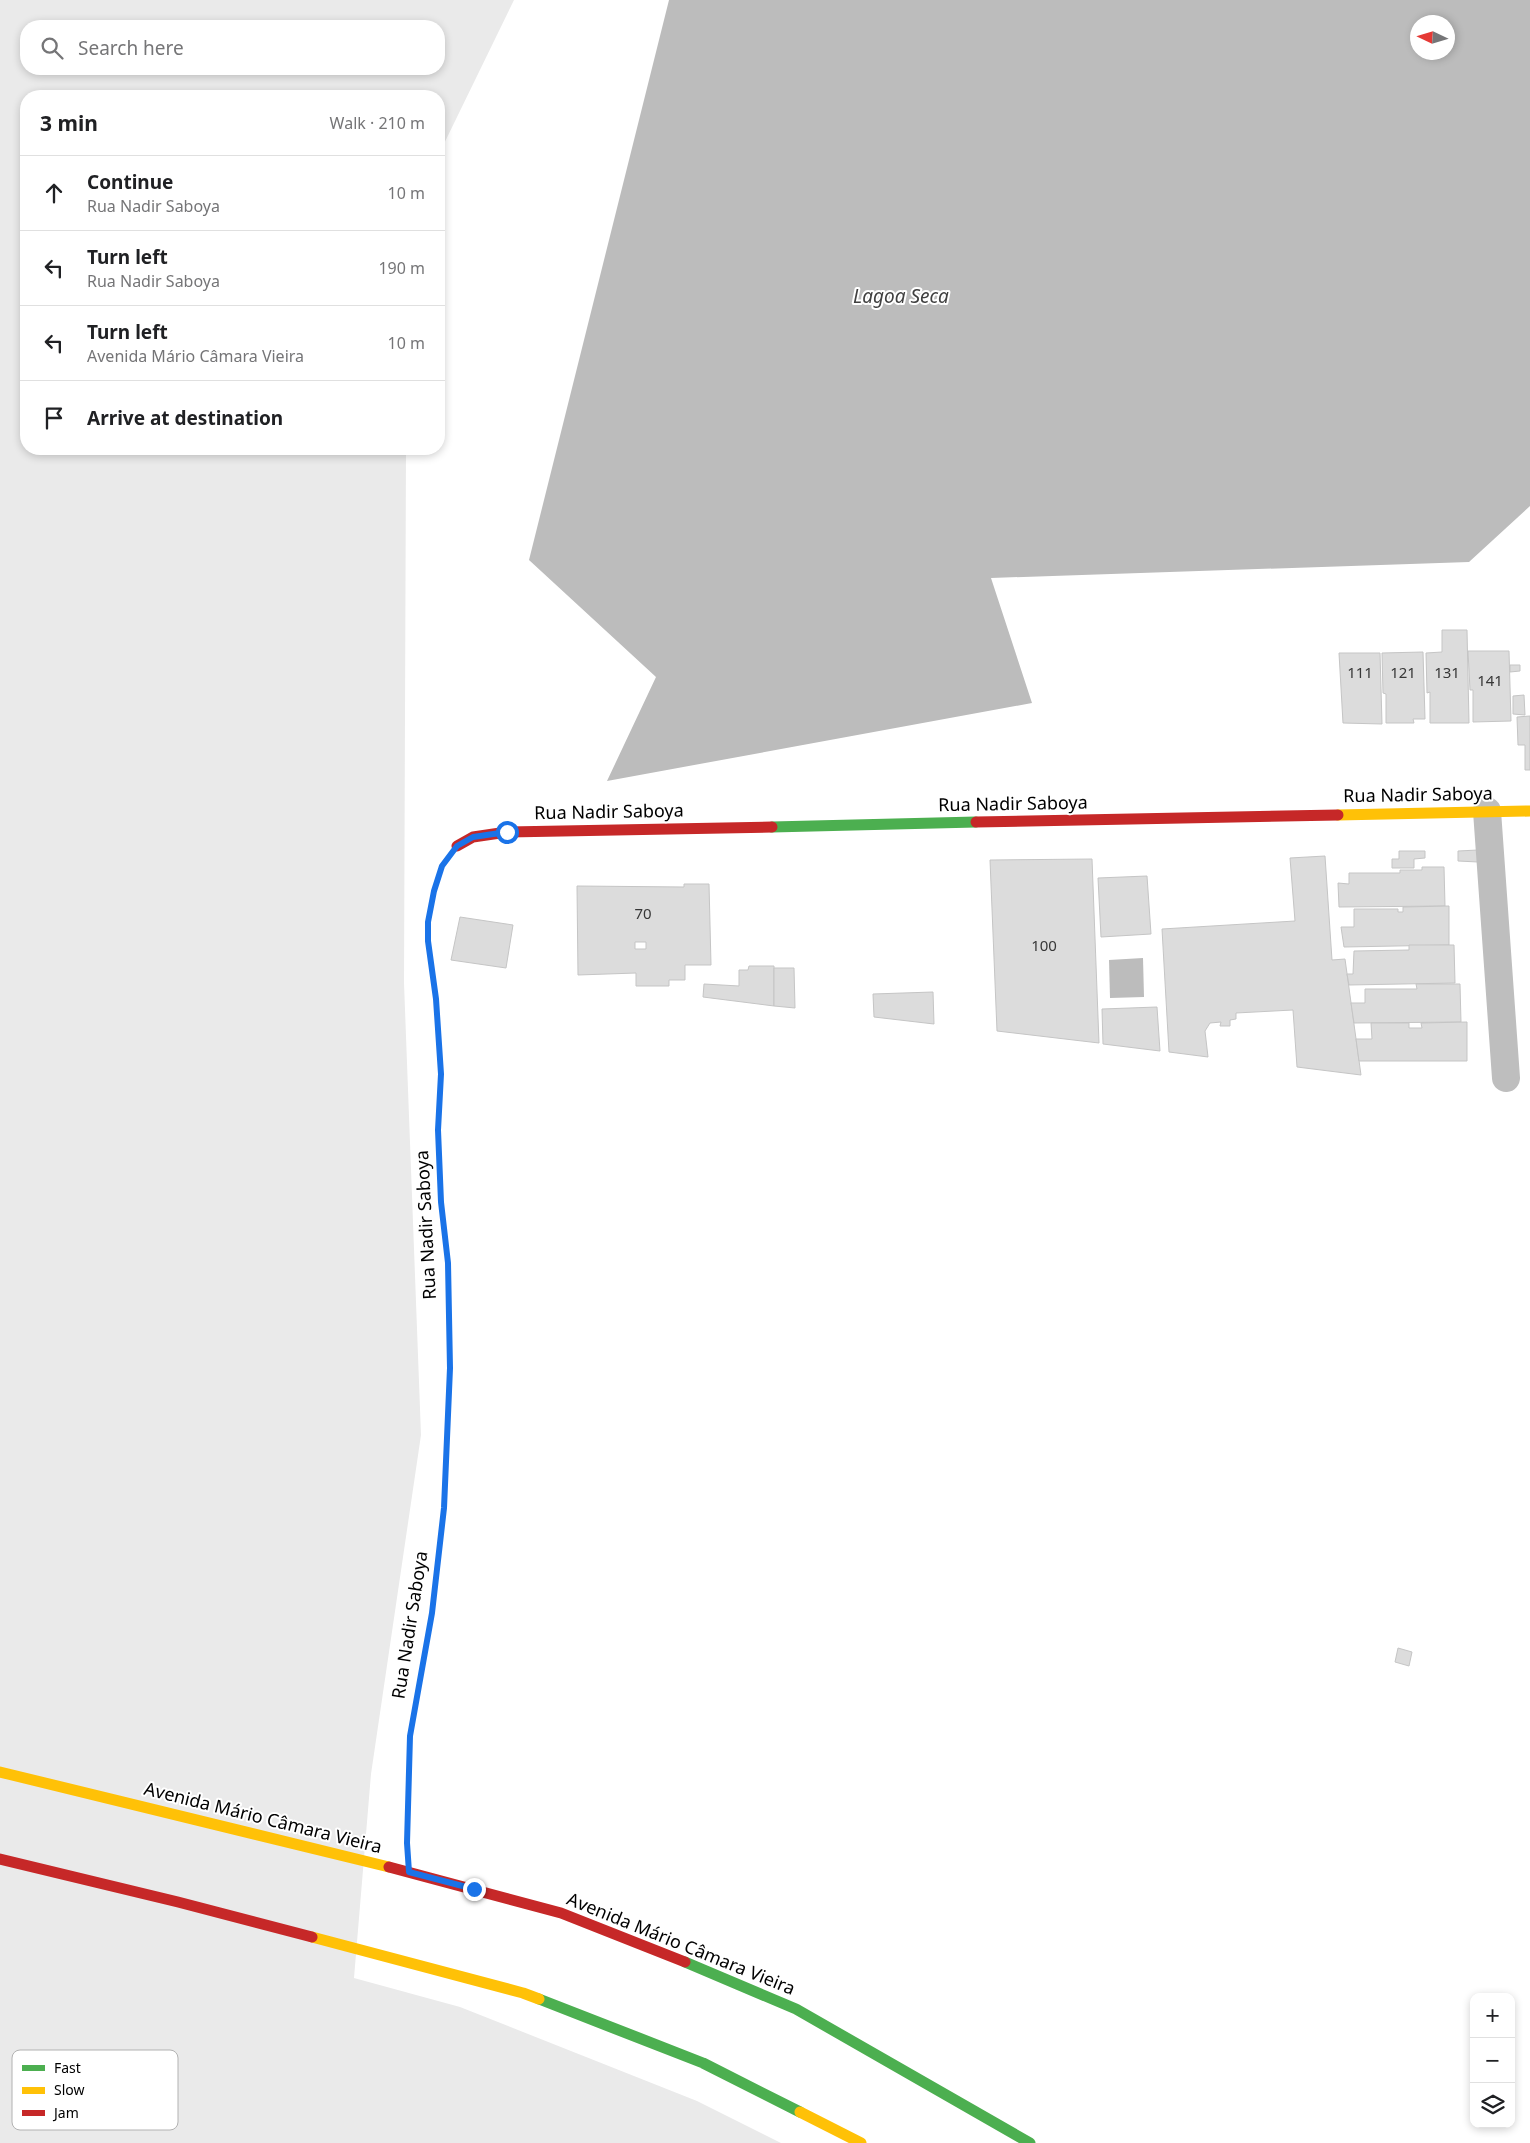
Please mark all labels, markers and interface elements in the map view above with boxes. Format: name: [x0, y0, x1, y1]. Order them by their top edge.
north arrow: [1410, 15, 1455, 60]
search box: [20, 20, 445, 75]
icon: search: [38, 34, 66, 62]
text: Search here: [78, 35, 184, 61]
text: 3 min: [40, 109, 98, 137]
text: Walk · 210 m: [330, 112, 425, 134]
text: Continue: [87, 169, 173, 195]
icon: ahead: [40, 179, 68, 207]
text: 10 m: [388, 182, 425, 204]
text: Rua Nadir Saboya: [87, 195, 220, 217]
text: Turn left: [87, 244, 168, 270]
icon: left: [40, 254, 68, 282]
text: 190 m: [378, 257, 425, 279]
text: Rua Nadir Saboya: [87, 270, 220, 292]
water label: Lagoa Seca: [853, 283, 949, 309]
text: Turn left: [87, 319, 168, 345]
icon: left: [40, 329, 68, 357]
text: 10 m: [388, 332, 425, 354]
text: Avenida Mário Câmara Vieira: [87, 345, 304, 367]
icon: arrive: [40, 404, 68, 432]
text: Arrive at destination: [87, 405, 283, 431]
house number: 111: [1347, 662, 1373, 682]
house number: 121: [1390, 662, 1416, 682]
house number: 131: [1434, 662, 1460, 682]
house number: 141: [1477, 670, 1503, 690]
street label: Rua Nadir Saboya: [1343, 781, 1493, 807]
street label: Rua Nadir Saboya: [938, 790, 1088, 816]
street label: Rua Nadir Saboya: [534, 798, 684, 824]
route start: [496, 821, 519, 844]
house number: 70: [634, 903, 652, 923]
house number: 100: [1031, 935, 1057, 955]
street label: Rua Nadir Saboya: [409, 1150, 441, 1300]
street label: Rua Nadir Saboya: [385, 1549, 433, 1701]
street label: Avenida Mário Câmara Vieira: [142, 1776, 385, 1858]
route end: [463, 1878, 486, 1901]
street label: Avenida Mário Câmara Vieira: [564, 1886, 799, 2000]
map controls: [1470, 1993, 1515, 2128]
button: +: [1470, 1993, 1515, 2038]
button: −: [1470, 2038, 1515, 2083]
legend: [12, 2050, 178, 2130]
text: Fast: [54, 2058, 81, 2077]
text: Slow: [54, 2080, 85, 2099]
button: layers: [1470, 2083, 1515, 2128]
text: Jam: [52, 2103, 79, 2122]

